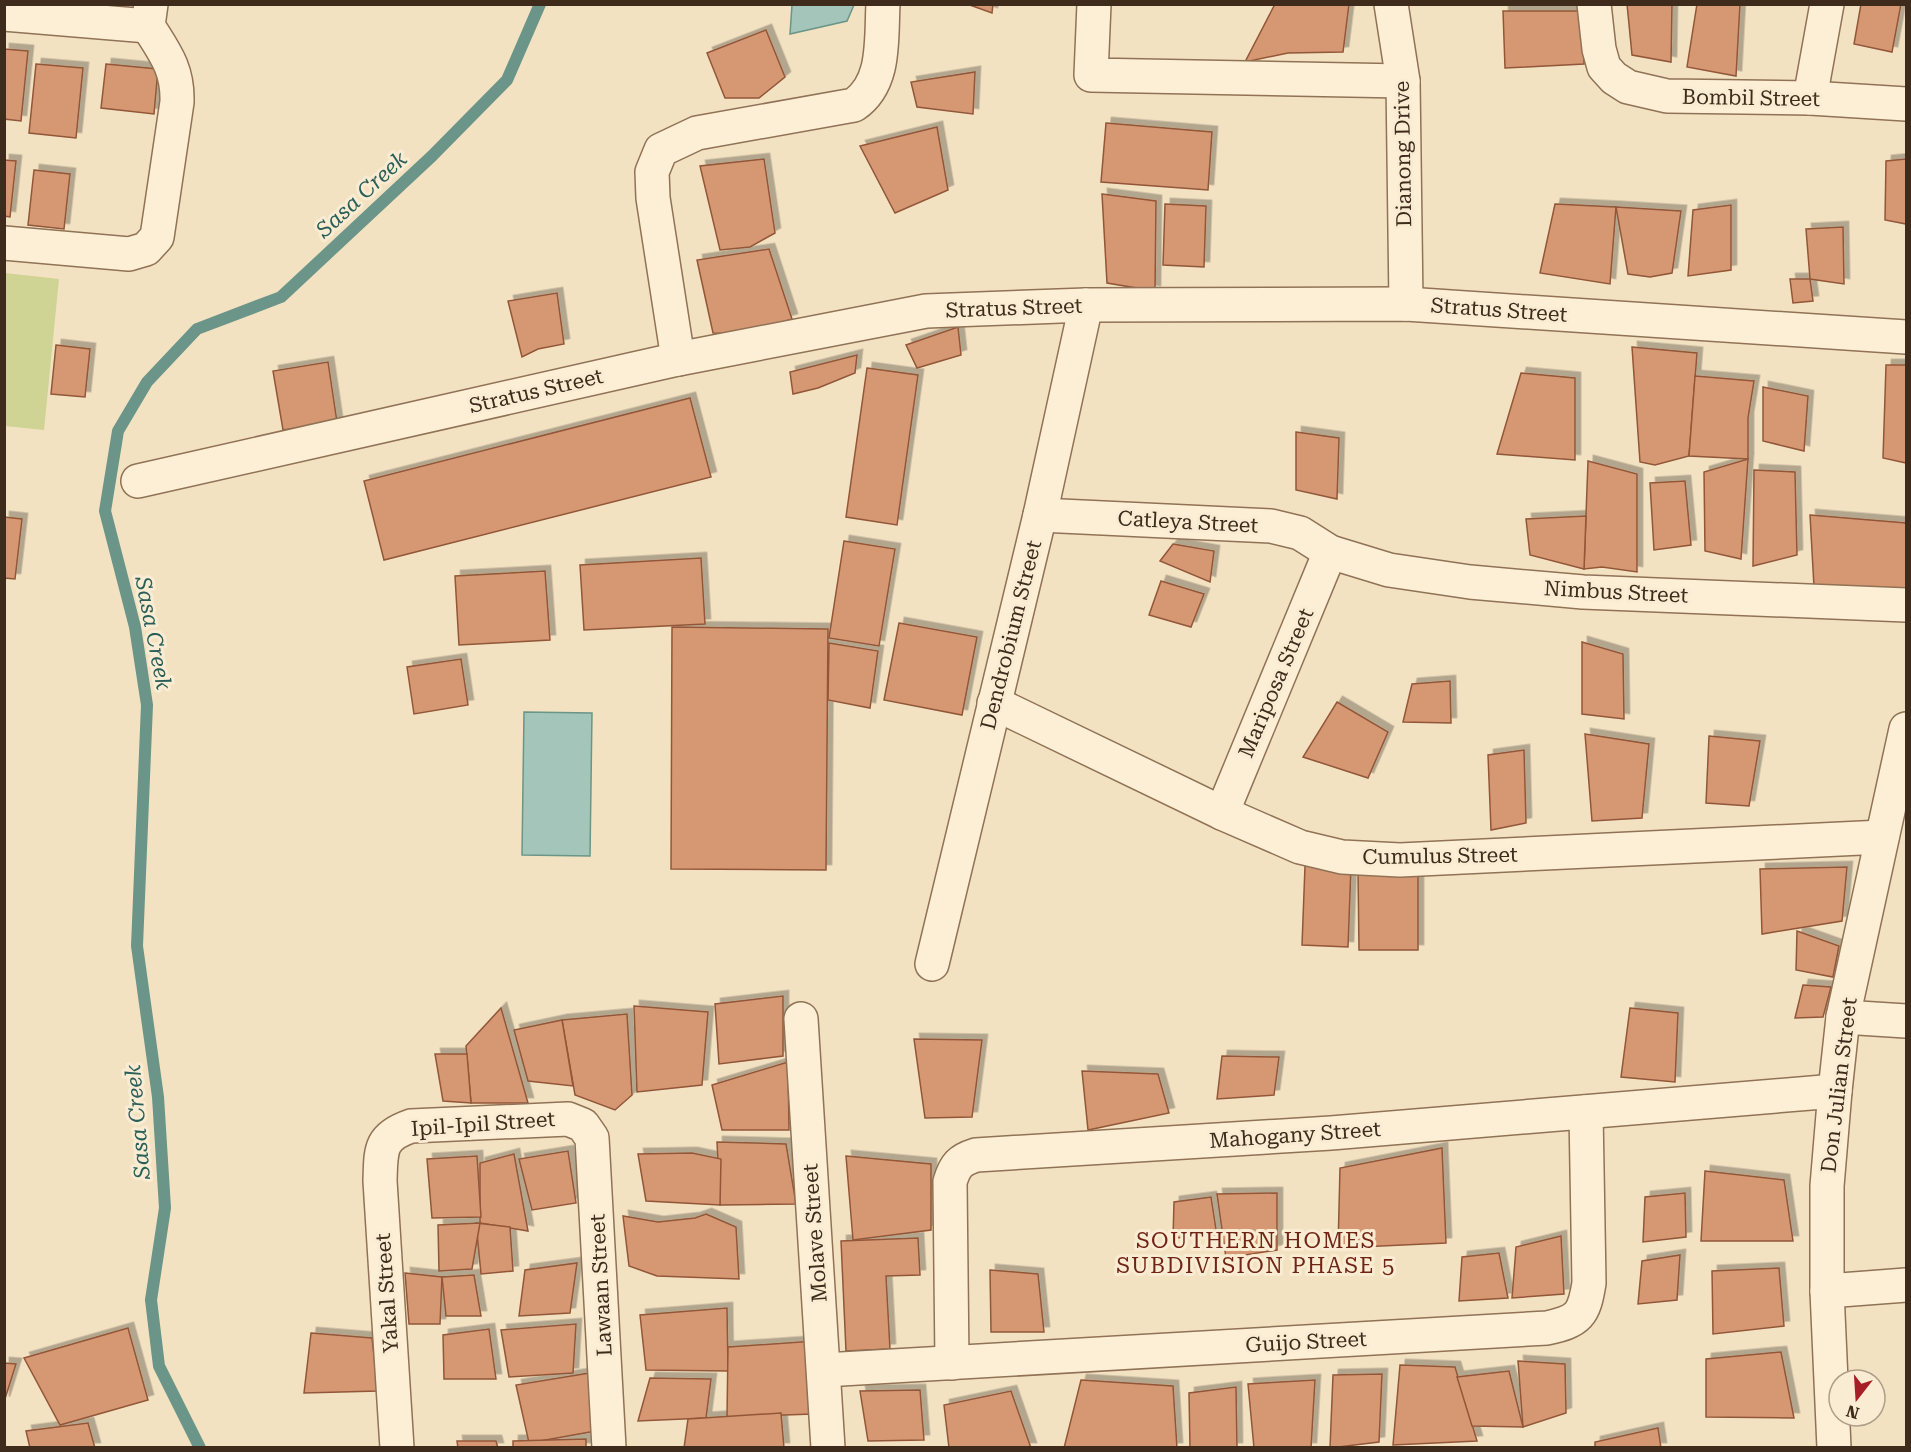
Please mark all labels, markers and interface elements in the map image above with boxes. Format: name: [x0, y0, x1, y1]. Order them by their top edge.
street label: Dianong Drive: [1390, 81, 1416, 227]
street label: Bombil Street: [1682, 85, 1820, 111]
water label: Sasa Creek: [310, 146, 412, 243]
street label: Stratus Street: [1430, 293, 1568, 327]
street label: Stratus Street: [945, 294, 1083, 322]
street label: Stratus Street: [467, 364, 606, 418]
street label: Catleya Street: [1117, 506, 1259, 538]
street label: Dendrobium Street: [976, 538, 1046, 732]
water label: Sasa Creek: [130, 573, 177, 692]
street label: Nimbus Street: [1543, 576, 1689, 608]
street label: Mariposa Street: [1234, 605, 1318, 761]
street label: Cumulus Street: [1362, 843, 1518, 869]
street label: Don Julian Street: [1816, 996, 1862, 1174]
water label: Sasa Creek: [120, 1064, 155, 1181]
street label: Ipil-Ipil Street: [410, 1107, 556, 1141]
street label: Mahogany Street: [1208, 1117, 1382, 1153]
street label: Molave Street: [798, 1163, 832, 1303]
street label: Lawaan Street: [585, 1213, 617, 1357]
district label: SOUTHERN HOMES SUBDIVISION PHASE 5: [1116, 1228, 1396, 1278]
street label: Yakal Street: [371, 1232, 403, 1354]
street label: Guijo Street: [1245, 1327, 1367, 1357]
north arrow: [1827, 1368, 1887, 1428]
text: N: [1844, 1401, 1861, 1423]

